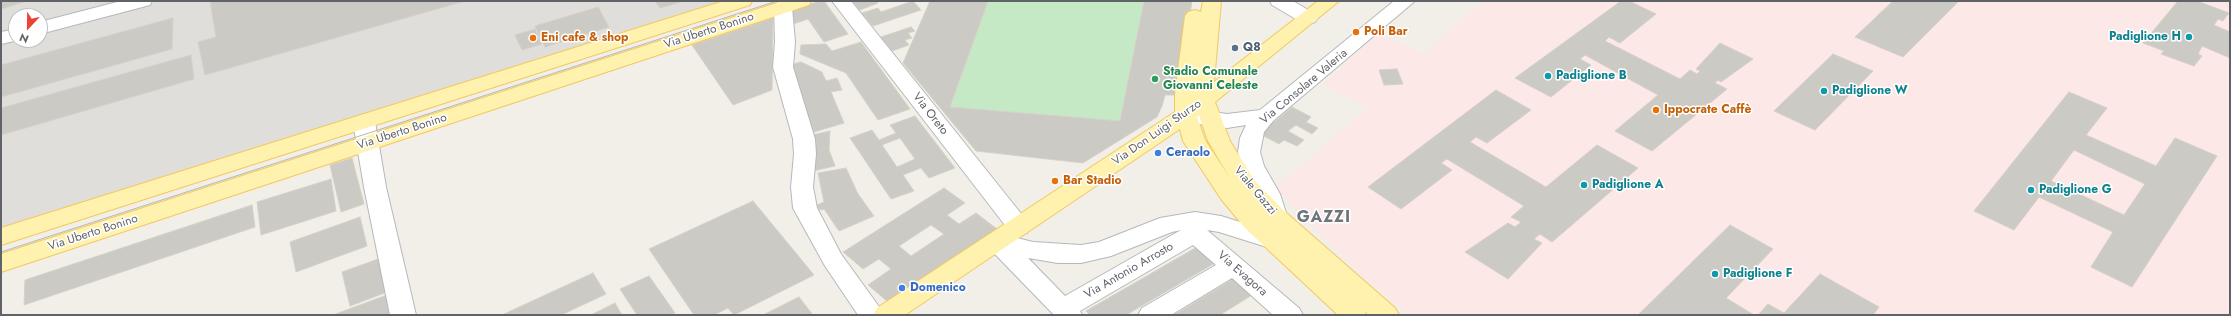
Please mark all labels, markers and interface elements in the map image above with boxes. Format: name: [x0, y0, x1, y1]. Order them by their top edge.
north arrow: [8, 8, 48, 48]
street label: Via Uberto Bonino: [662, 10, 756, 52]
place label: Poli Bar: [1364, 25, 1408, 39]
marker: Poli Bar: [1351, 27, 1361, 37]
text: N: [17, 29, 31, 47]
place label: Padiglione H: [2109, 30, 2181, 44]
place label: Eni cafe & shop: [541, 31, 628, 45]
marker: Padiglione H: [2184, 32, 2194, 42]
marker: Eni cafe & shop: [528, 33, 538, 43]
place label: Q8: [1243, 41, 1261, 55]
marker: Q8: [1230, 43, 1240, 53]
street label: Via Consolare Valeria: [1257, 46, 1351, 128]
place label: Stadio Comunale Giovanni Celeste: [1163, 65, 1258, 93]
place label: Padiglione B: [1556, 69, 1627, 83]
marker: Padiglione B: [1543, 71, 1553, 81]
marker: Stadio Comunale Giovanni Celeste: [1150, 74, 1160, 84]
place label: Padiglione W: [1832, 84, 1907, 98]
marker: Padiglione W: [1819, 86, 1829, 96]
street label: Via Oreto: [909, 90, 951, 138]
street label: Via Don Luigi Sturzo: [1110, 97, 1204, 169]
place label: Ippocrate Caffè: [1664, 103, 1751, 117]
marker: Ippocrate Caffè: [1651, 105, 1661, 115]
street label: Via Uberto Bonino: [355, 111, 449, 153]
place label: Ceraolo: [1166, 146, 1210, 160]
marker: Ceraolo: [1153, 148, 1163, 158]
street label: Viale Gazzi: [1231, 164, 1279, 218]
place label: Bar Stadio: [1063, 174, 1122, 188]
marker: Bar Stadio: [1050, 176, 1060, 186]
place label: Padiglione A: [1592, 178, 1663, 192]
marker: Padiglione A: [1579, 180, 1589, 190]
place label: Padiglione G: [2039, 183, 2111, 197]
marker: Padiglione G: [2026, 185, 2036, 195]
district label: GAZZI: [1297, 208, 1351, 228]
street label: Via Uberto Bonino: [46, 212, 140, 254]
street label: Via Antonio Arrosto: [1082, 240, 1176, 302]
street label: Via Evagora: [1214, 248, 1270, 300]
place label: Padiglione F: [1723, 267, 1792, 281]
marker: Padiglione F: [1710, 269, 1720, 279]
place label: Domenico: [910, 281, 966, 295]
marker: Domenico: [897, 283, 907, 293]

